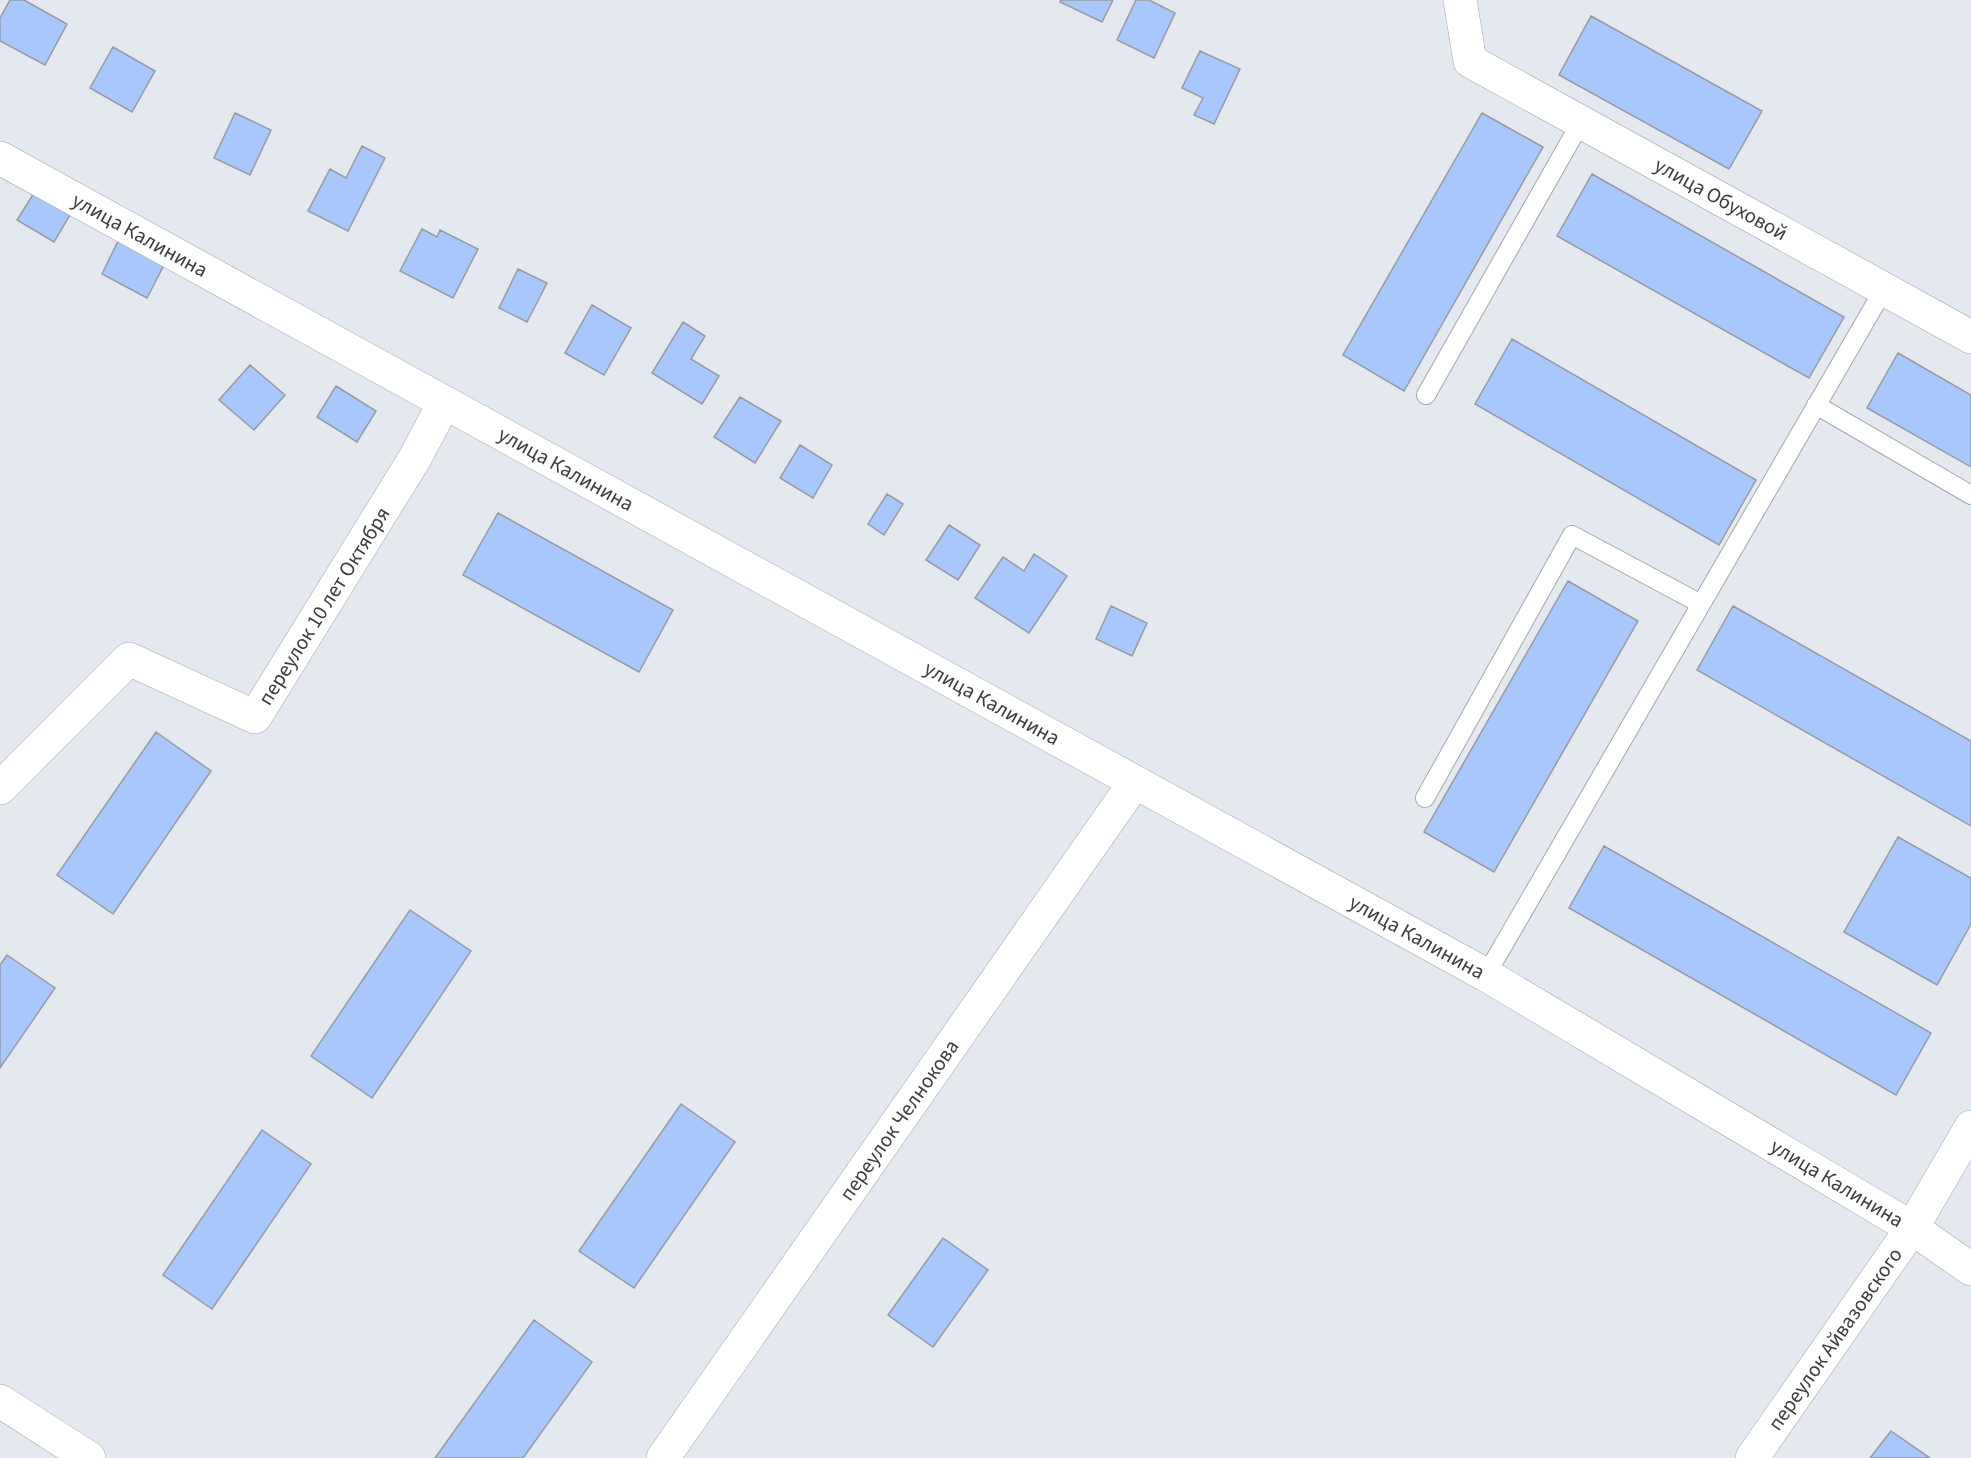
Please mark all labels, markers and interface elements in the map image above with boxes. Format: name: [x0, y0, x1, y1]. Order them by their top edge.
street label: улица Обуховой: [1649, 150, 1793, 248]
street label: улица Калинина: [67, 185, 213, 285]
street label: улица Калинина: [493, 419, 639, 519]
street label: переулок 10 лет Октября: [251, 501, 397, 711]
street label: улица Калинина: [919, 653, 1065, 753]
street label: улица Калинина: [1344, 887, 1490, 987]
street label: переулок Челнокова: [832, 1033, 966, 1207]
street label: улица Калинина: [1765, 1131, 1909, 1235]
street label: переулок Айвазовского: [1760, 1241, 1910, 1437]

